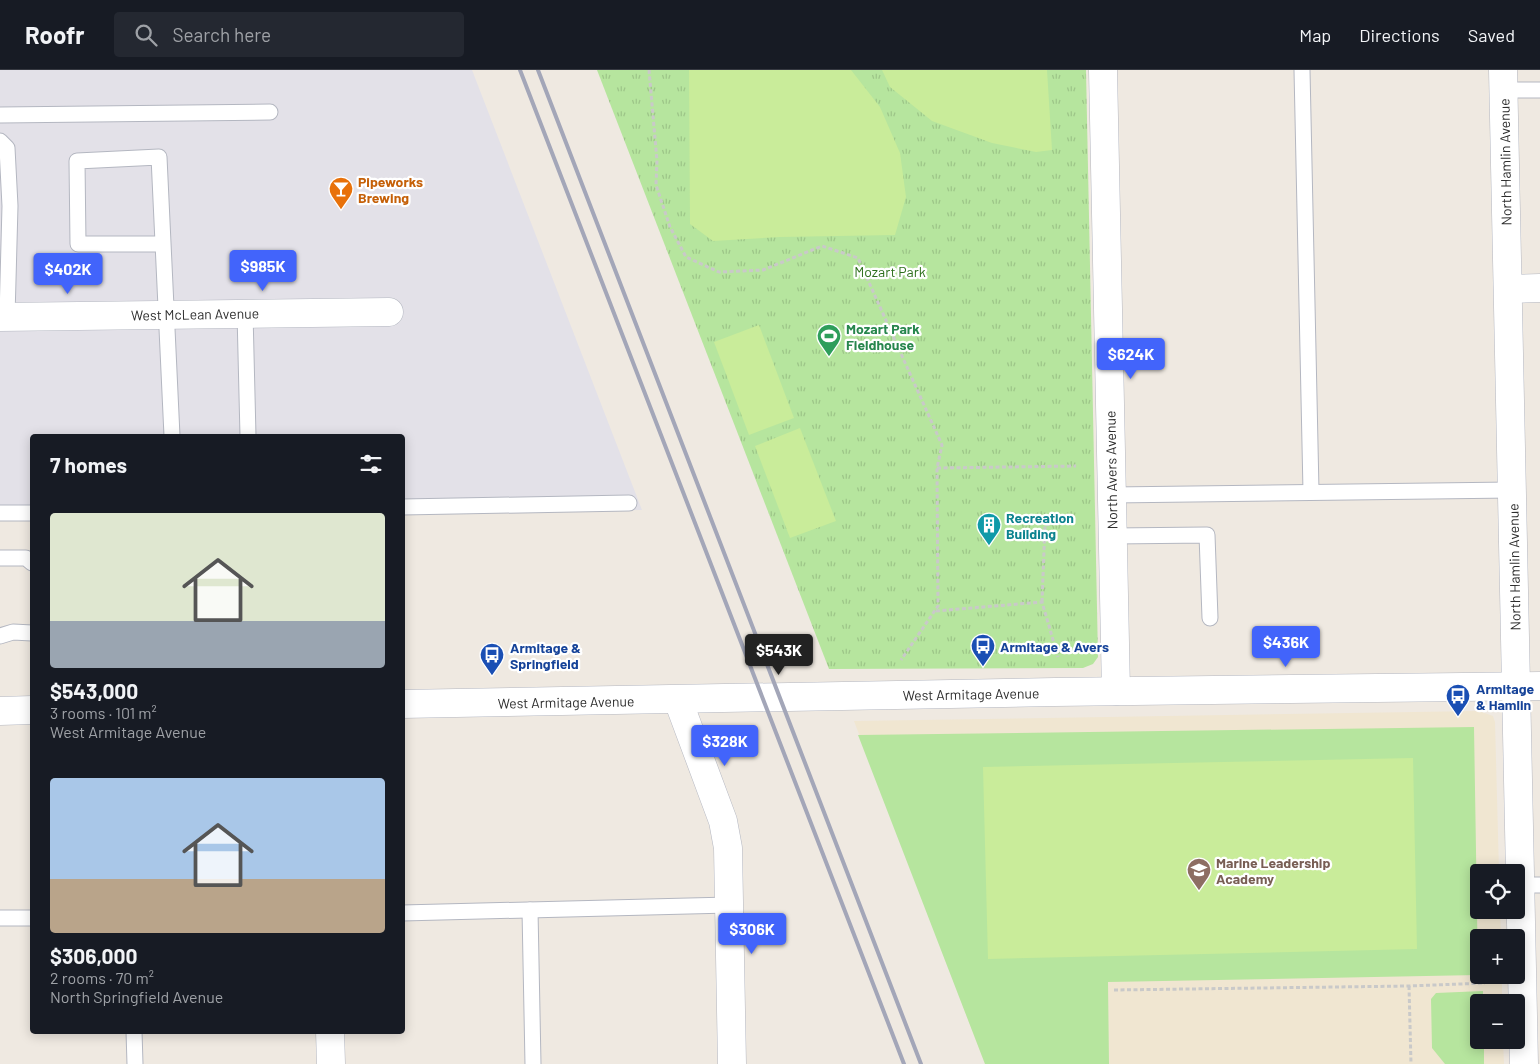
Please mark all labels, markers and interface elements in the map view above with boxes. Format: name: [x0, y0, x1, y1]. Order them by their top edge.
search box: [114, 12, 464, 57]
text: Roofr: [25, 20, 84, 49]
icon: search: [132, 21, 160, 49]
text: Search here: [172, 23, 271, 46]
text: Map: [1299, 24, 1331, 46]
text: Directions: [1359, 24, 1440, 46]
text: Saved: [1468, 24, 1515, 46]
street label: North Hamlin Avenue: [1495, 98, 1515, 226]
place label: Pipeworks Brewing: [358, 173, 423, 206]
bar icon: Pipeworks Brewing: [328, 176, 354, 210]
pin: $985K: [228, 250, 298, 292]
pin: $402K: [33, 252, 103, 295]
text: $985K: [241, 256, 285, 275]
text: $402K: [45, 259, 91, 278]
park label: Mozart Park: [854, 263, 926, 280]
street label: West McLean Avenue: [131, 304, 259, 324]
place label: Mozart Park Fieldhouse: [846, 320, 920, 353]
sports icon: Mozart Park Fieldhouse: [816, 323, 842, 357]
pin: $624K: [1096, 338, 1166, 380]
text: $624K: [1108, 344, 1154, 363]
street label: North Avers Avenue: [1101, 410, 1121, 530]
icon: filters: [357, 450, 385, 478]
text: 7 homes: [50, 452, 127, 477]
street label: North Hamlin Avenue: [1504, 503, 1524, 631]
place label: Recreation Building: [1006, 509, 1074, 542]
building icon: Recreation Building: [976, 512, 1002, 546]
icon: home: [173, 545, 263, 635]
pin: $436K: [1251, 626, 1321, 668]
text: $436K: [1263, 632, 1309, 651]
bus stop icon: Armitage & Avers: [970, 633, 996, 667]
pin: $543K: [744, 634, 814, 676]
place label: Armitage & Avers: [1000, 638, 1109, 655]
place label: Armitage & Springfield: [510, 639, 581, 672]
text: $543K: [756, 640, 802, 659]
bus stop icon: Armitage & Springfield: [479, 642, 505, 676]
text: $543,000: [50, 678, 138, 703]
place label: Armitage & Hamlin: [1476, 680, 1535, 713]
bus stop icon: Armitage & Hamlin: [1445, 683, 1471, 717]
street label: West Armitage Avenue: [902, 684, 1040, 704]
street label: West Armitage Avenue: [497, 692, 635, 712]
text: 3 rooms · 101 m²: [50, 703, 157, 722]
text: West Armitage Avenue: [50, 722, 206, 741]
pin: $328K: [690, 724, 760, 767]
text: $328K: [702, 731, 748, 750]
icon: home: [173, 810, 263, 900]
place label: Marine Leadership Academy: [1216, 854, 1330, 887]
school or university icon: Marine Leadership Academy: [1186, 857, 1212, 891]
map controls: [1470, 864, 1525, 1049]
button: locate: [1470, 864, 1525, 919]
pin: $306K: [717, 912, 787, 955]
text: $306K: [729, 919, 775, 938]
button: +: [1470, 929, 1525, 984]
text: $306,000: [50, 943, 138, 968]
text: 2 rooms · 70 m²: [50, 968, 154, 987]
text: North Springfield Avenue: [50, 987, 223, 1006]
button: −: [1470, 994, 1525, 1049]

